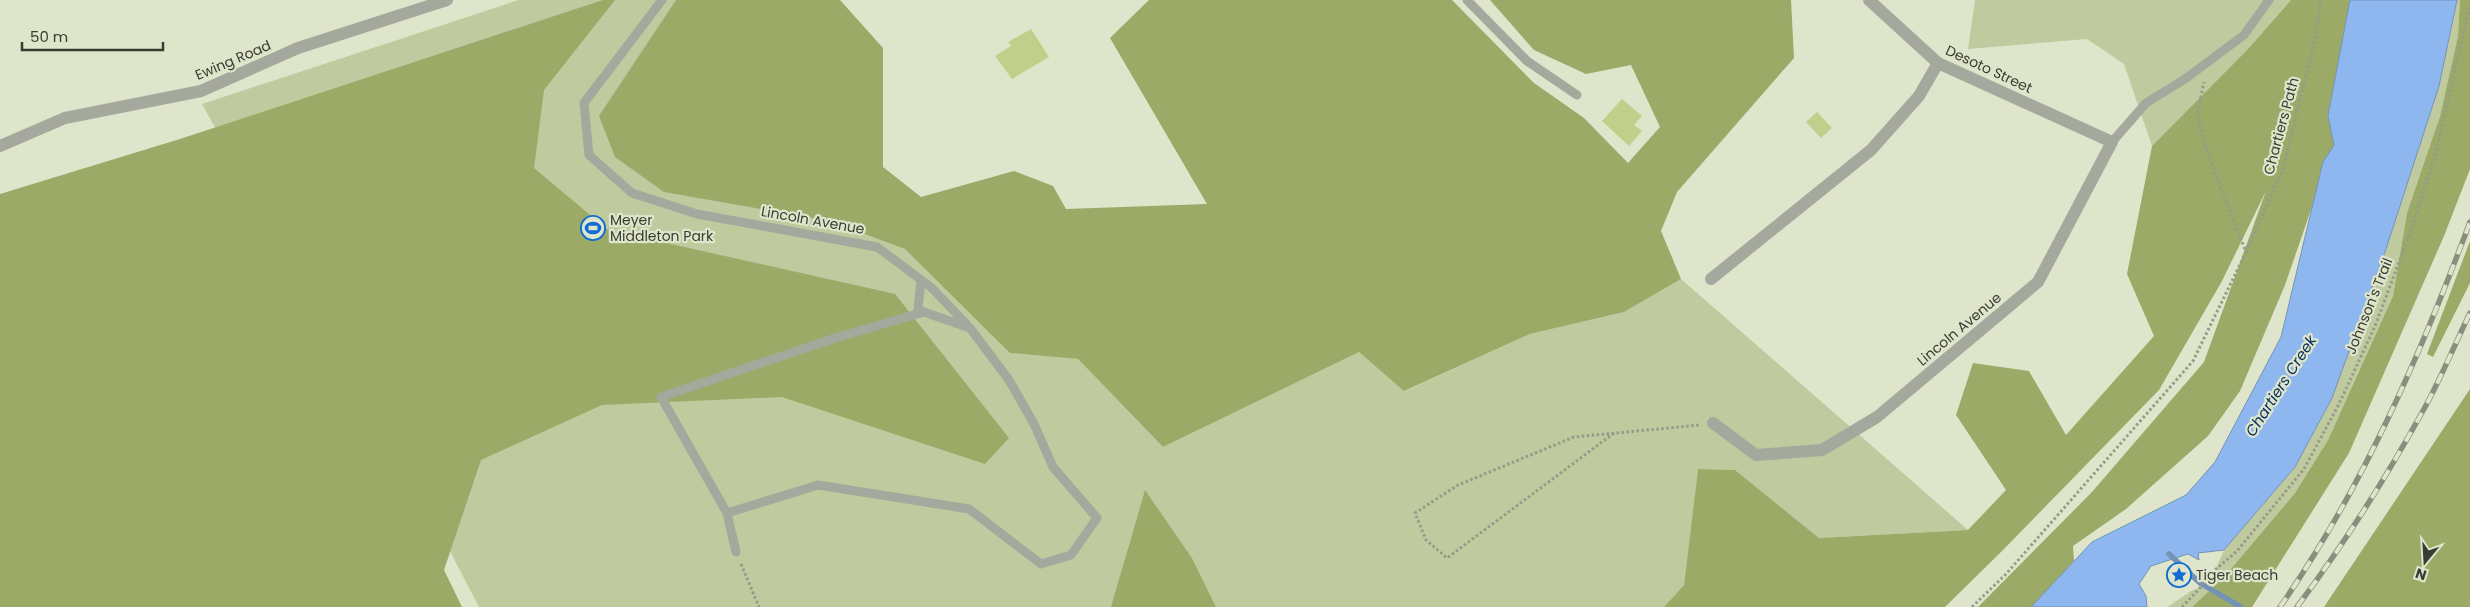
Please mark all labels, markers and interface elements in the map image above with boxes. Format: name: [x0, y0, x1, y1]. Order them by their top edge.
scale bar: [22, 20, 164, 52]
text: 50 m: [30, 26, 68, 47]
street label: Ewing Road: [192, 35, 274, 85]
street label: Desoto Street: [1942, 40, 2036, 98]
street label: Chartiers Path: [2258, 75, 2304, 177]
street label: Lincoln Avenue: [760, 201, 867, 239]
place label: Meyer Middleton Park: [610, 210, 714, 246]
sports icon: Meyer Middleton Park: [580, 215, 606, 241]
street label: Johnson's Trail: [2341, 255, 2397, 357]
street label: Lincoln Avenue: [1912, 288, 2006, 370]
water label: Chartiers Creek: [2240, 330, 2322, 440]
north arrow: [2400, 537, 2450, 587]
place icon: Tiger Beach: [2166, 562, 2192, 588]
text: N: [2413, 563, 2429, 586]
place label: Tiger Beach: [2196, 565, 2278, 585]

